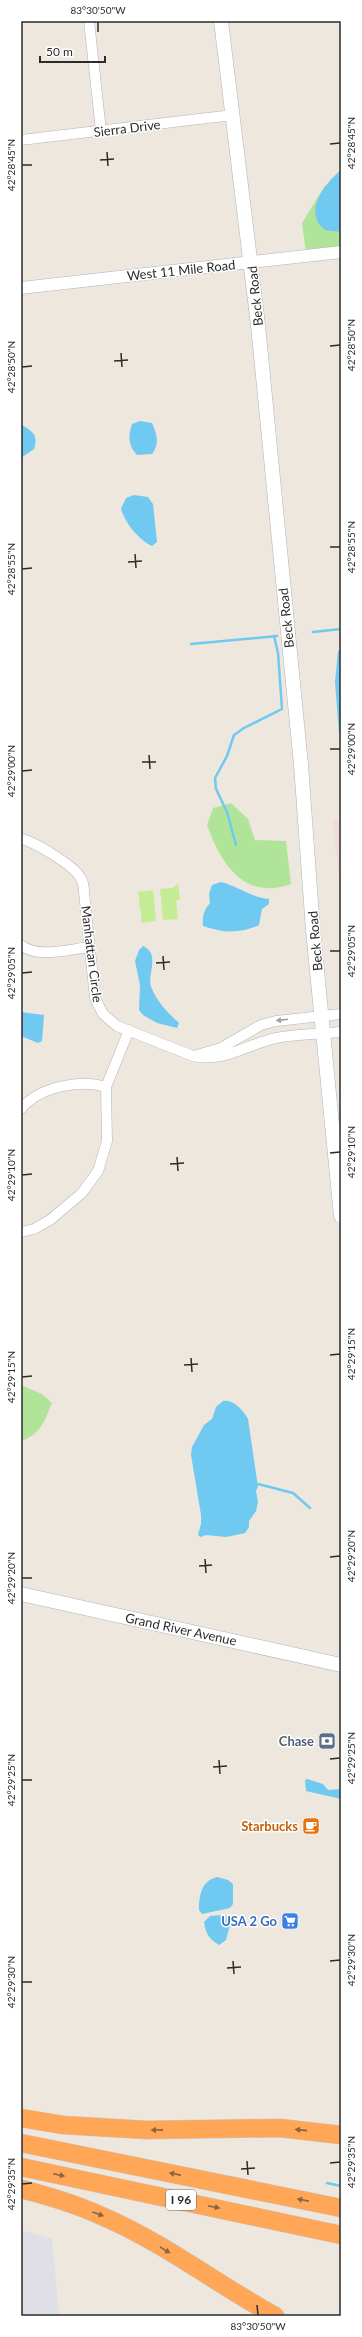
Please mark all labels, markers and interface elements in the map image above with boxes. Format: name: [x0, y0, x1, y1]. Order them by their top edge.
text: 83°30'50"W: [70, 4, 126, 16]
scale bar: [40, 38, 105, 64]
text: 50 m: [46, 44, 73, 59]
street label: Sierra Drive: [93, 116, 161, 140]
text: 42°28'45"N: [345, 117, 357, 169]
text: 42°28'45"N: [5, 139, 17, 191]
street label: West 11 Mile Road: [126, 256, 236, 284]
street label: Beck Road: [244, 265, 266, 327]
text: 42°28'50"N: [345, 319, 357, 371]
text: 42°28'50"N: [5, 341, 17, 393]
text: 42°28'55"N: [345, 521, 357, 573]
text: 42°28'55"N: [5, 543, 17, 595]
street label: Beck Road: [275, 587, 297, 649]
text: 42°29'00"N: [345, 723, 357, 775]
text: 42°29'00"N: [5, 745, 17, 797]
street label: Manhattan Circle: [78, 905, 106, 1004]
street label: Beck Road: [304, 910, 326, 972]
text: 42°29'05"N: [345, 925, 357, 977]
text: 42°29'05"N: [5, 947, 17, 999]
one-way arrow: [276, 1017, 289, 1023]
text: 42°29'10"N: [345, 1126, 357, 1178]
text: 42°29'10"N: [5, 1149, 17, 1201]
text: 42°29'15"N: [345, 1328, 357, 1380]
text: 42°29'15"N: [5, 1351, 17, 1403]
text: 42°29'20"N: [345, 1530, 357, 1582]
text: 42°29'20"N: [5, 1552, 17, 1604]
street label: Grand River Avenue: [124, 1609, 238, 1649]
bank icon: Chase: [317, 1731, 337, 1751]
text: 42°29'25"N: [345, 1732, 357, 1784]
place label: Chase: [279, 1733, 314, 1749]
text: 42°29'25"N: [5, 1754, 17, 1806]
cafe icon: Starbucks: [301, 1816, 321, 1836]
place label: Starbucks: [241, 1818, 298, 1834]
supermarket icon: USA 2 Go: [280, 1911, 300, 1931]
place label: USA 2 Go: [221, 1913, 278, 1929]
text: 42°29'30"N: [345, 1934, 357, 1986]
text: 42°29'30"N: [5, 1956, 17, 2008]
one-way arrow: [150, 2127, 163, 2133]
one-way arrow: [295, 2127, 307, 2134]
text: 42°29'35"N: [345, 2136, 357, 2188]
text: 42°29'35"N: [5, 2158, 17, 2210]
one-way arrow: [169, 2170, 182, 2176]
one-way arrow: [53, 2172, 65, 2178]
road number: I 96: [166, 2190, 196, 2210]
one-way arrow: [297, 2197, 309, 2203]
one-way arrow: [208, 2205, 220, 2211]
one-way arrow: [92, 2212, 104, 2218]
one-way arrow: [159, 2247, 171, 2254]
text: 83°30'50"W: [230, 2320, 286, 2332]

